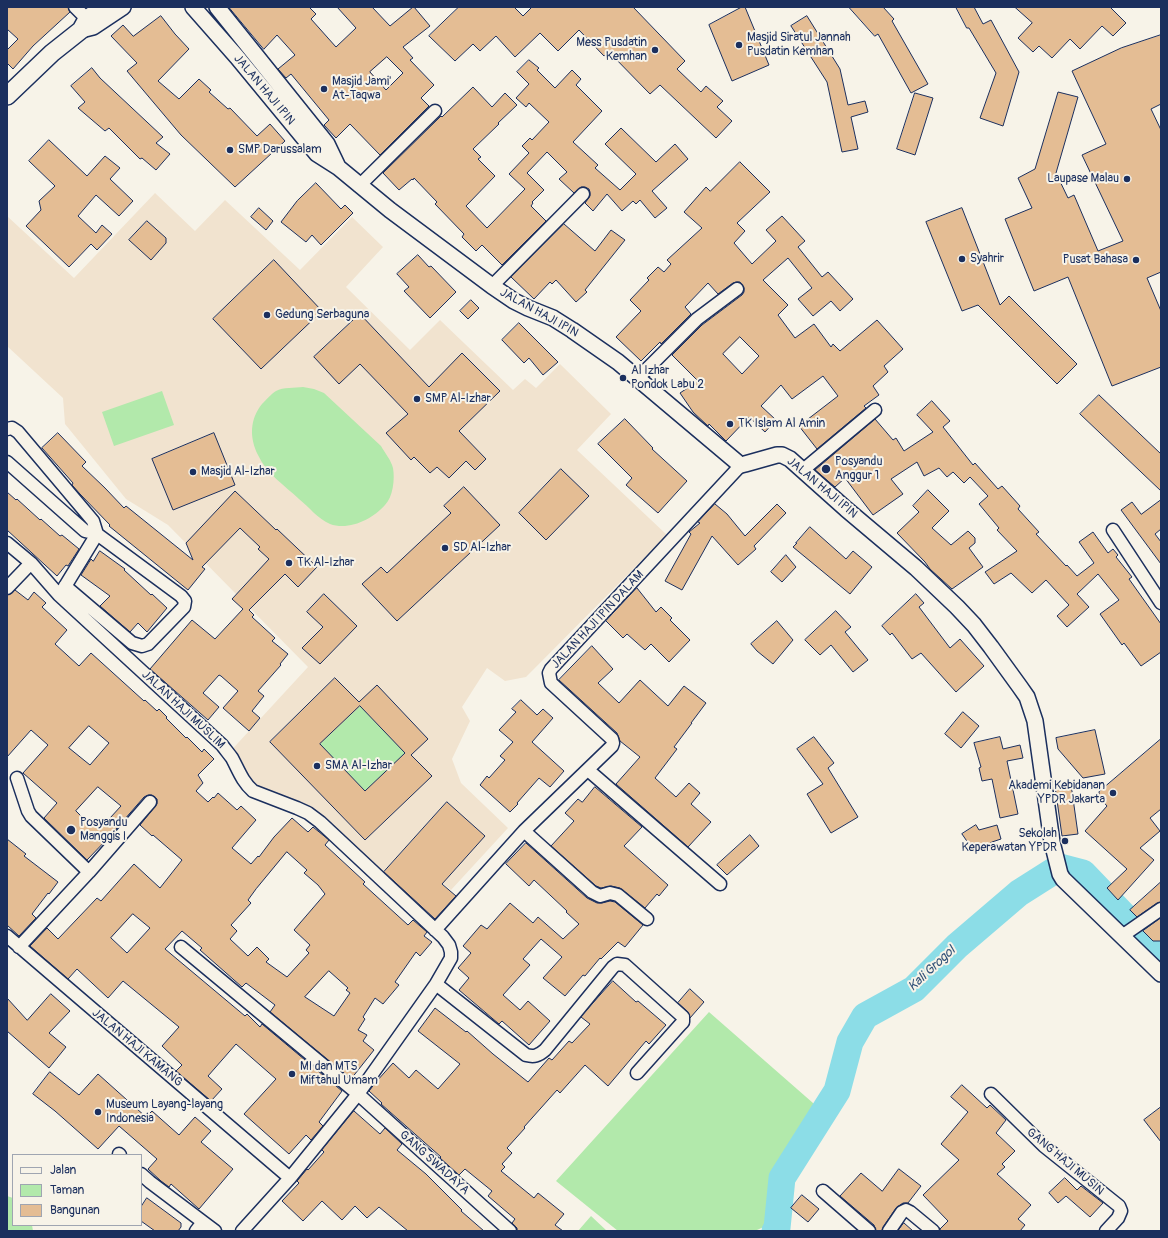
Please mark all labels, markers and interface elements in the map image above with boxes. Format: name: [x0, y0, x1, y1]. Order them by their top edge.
place label: Masjid Siratul Jannah Pusdatin Kemhan: [747, 31, 851, 59]
place label: Mess Pusdatin Kemhan: [576, 36, 647, 64]
marker: Masjid Siratul Jannah Pusdatin Kemhan: [734, 40, 744, 50]
marker: Mess Pusdatin Kemhan: [650, 45, 660, 55]
street label: JALAN HAJI IPIN: [230, 52, 298, 128]
place label: Masjid Jami' At-Taqwa: [332, 75, 391, 103]
marker: Masjid Jami' At-Taqwa: [319, 84, 329, 94]
place label: SMP Darussalam: [238, 143, 322, 157]
marker: SMP Darussalam: [225, 145, 235, 155]
place label: Laupase Malau: [1047, 172, 1119, 186]
marker: Laupase Malau: [1122, 174, 1132, 184]
place label: Syahrir: [970, 252, 1004, 266]
place label: Pusat Bahasa: [1063, 253, 1128, 267]
marker: Syahrir: [957, 254, 967, 264]
marker: Pusat Bahasa: [1131, 255, 1141, 265]
street label: JALAN HAJI IPIN: [497, 286, 581, 340]
place label: Gedung Serbaguna: [275, 308, 369, 322]
marker: Gedung Serbaguna: [262, 310, 272, 320]
place label: Al Izhar Pondok Labu 2: [631, 364, 704, 392]
marker: Al Izhar Pondok Labu 2: [618, 373, 628, 383]
place label: SMP Al-Izhar: [425, 392, 491, 406]
marker: SMP Al-Izhar: [412, 394, 422, 404]
place label: TK Islam Al Amin: [738, 417, 825, 431]
marker: TK Islam Al Amin: [725, 419, 735, 429]
street label: JALAN HAJI IPIN: [784, 454, 860, 522]
place label: Posyandu Anggur 1: [835, 455, 882, 483]
marker: Posyandu Anggur 1: [820, 463, 832, 475]
place label: Masjid Al-Izhar: [201, 465, 275, 479]
marker: Masjid Al-Izhar: [188, 467, 198, 477]
place label: SD Al-Izhar: [453, 541, 511, 555]
marker: SD Al-Izhar: [440, 543, 450, 553]
place label: TK Al-Izhar: [297, 556, 354, 570]
marker: TK Al-Izhar: [284, 558, 294, 568]
street label: JALAN HAJI IPIN DALAM: [549, 568, 647, 672]
street label: JALAN HAJI MUSLIM: [138, 668, 228, 752]
place label: SMA Al-Izhar: [325, 759, 392, 773]
marker: SMA Al-Izhar: [312, 761, 322, 771]
place label: Akademi Kebidanan YPDR Jakarta: [1008, 779, 1105, 807]
marker: Akademi Kebidanan YPDR Jakarta: [1108, 788, 1118, 798]
place label: Posyandu Manggis I: [80, 816, 127, 844]
marker: Posyandu Manggis I: [65, 824, 77, 836]
place label: Sekolah Keperawatan YPDR: [962, 827, 1057, 855]
marker: Sekolah Keperawatan YPDR: [1060, 836, 1070, 846]
water label: Kali Grogol: [905, 943, 959, 995]
street label: JALAN HAJI KAMANG: [89, 1006, 185, 1090]
place label: MI dan MTS Miftahul Umam: [300, 1060, 378, 1088]
marker: MI dan MTS Miftahul Umam: [287, 1069, 297, 1079]
place label: Museum Layang-layang Indonesia: [106, 1098, 223, 1126]
marker: Museum Layang-layang Indonesia: [93, 1107, 103, 1117]
street label: GANG HAJI MUSIN: [1023, 1125, 1107, 1199]
street label: GANG SWADAYA: [396, 1128, 472, 1198]
legend: [12, 1154, 142, 1226]
text: Jalan: [50, 1163, 76, 1178]
text: Taman: [50, 1183, 84, 1198]
text: Bangunan: [50, 1203, 100, 1218]

